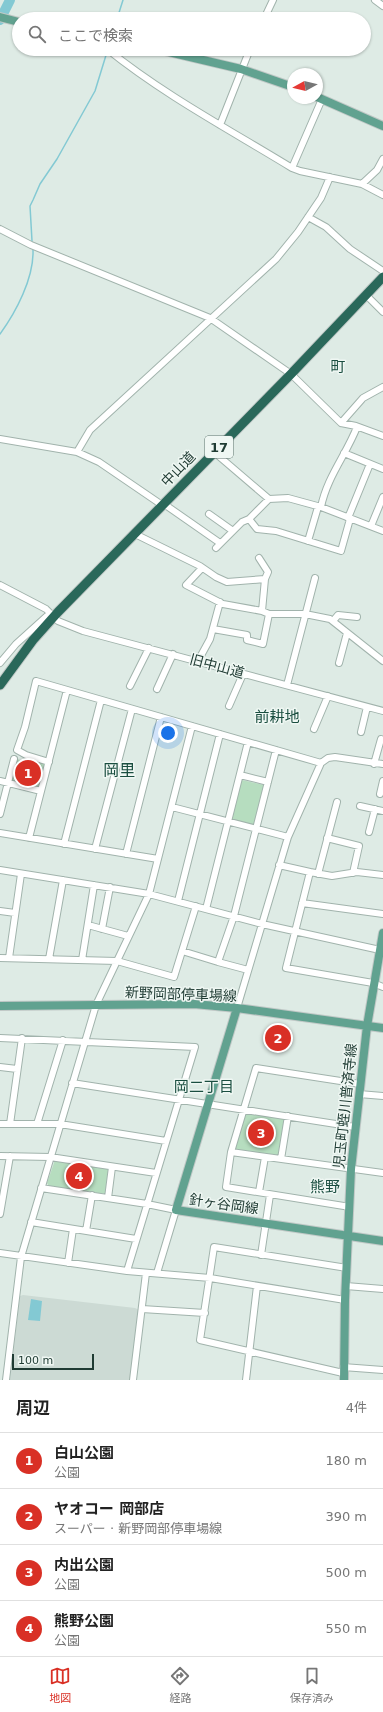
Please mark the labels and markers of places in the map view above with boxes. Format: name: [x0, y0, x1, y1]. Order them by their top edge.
pin: 1: [15, 758, 41, 788]
pin: 2: [265, 1023, 291, 1053]
pin: 3: [248, 1118, 274, 1148]
pin: 4: [66, 1161, 92, 1191]

